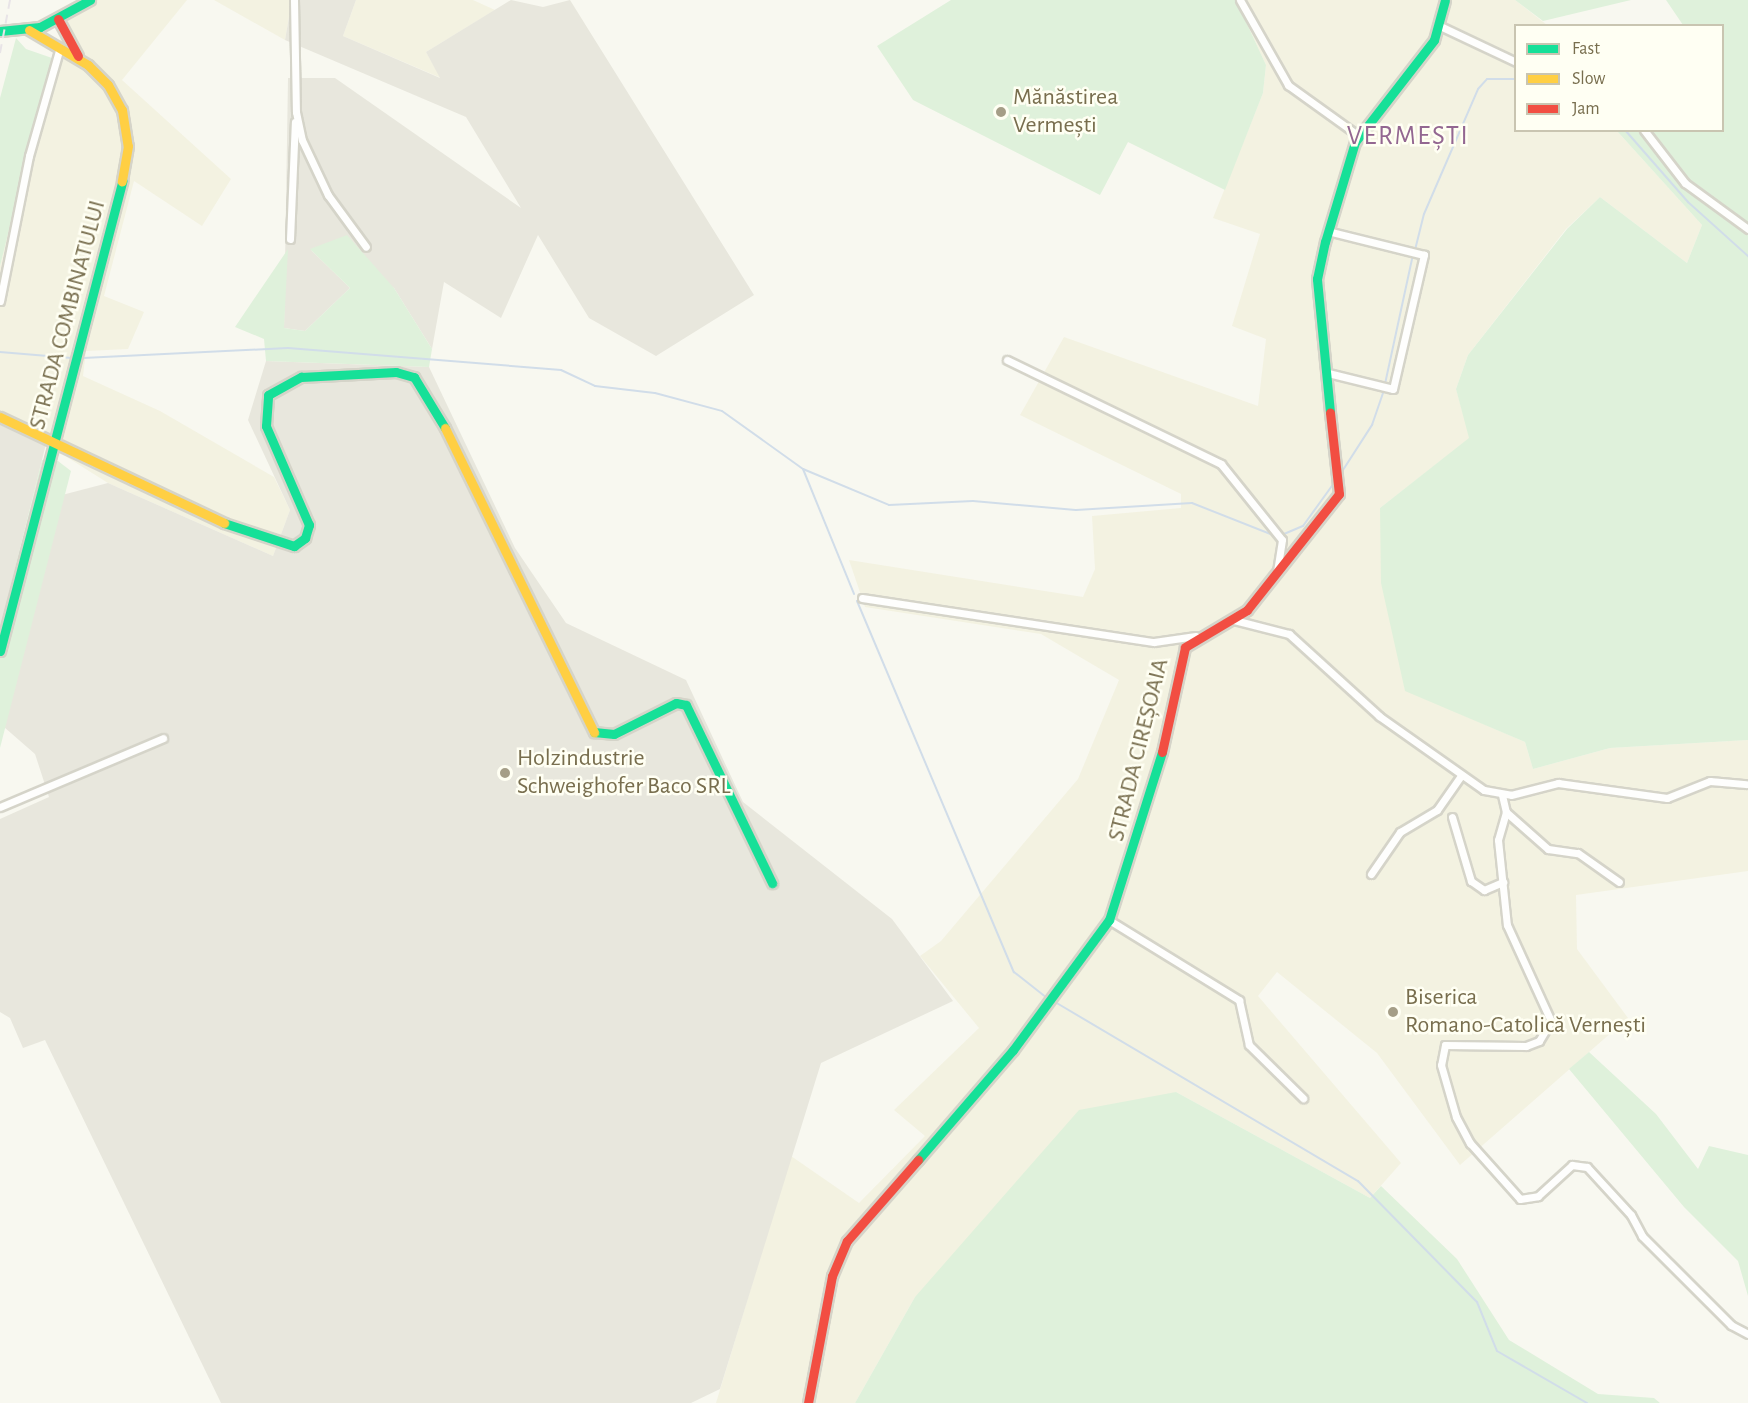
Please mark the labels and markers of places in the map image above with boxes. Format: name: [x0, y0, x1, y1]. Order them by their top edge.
place label: Mănăstirea Vermești: [1013, 84, 1118, 140]
marker: Mănăstirea Vermești: [994, 105, 1008, 119]
place label: Holzindustrie Schweighofer Baco SRL: [517, 745, 730, 801]
marker: Holzindustrie Schweighofer Baco SRL: [498, 766, 512, 780]
place label: Biserica Romano-Catolică Vernești: [1405, 984, 1646, 1040]
marker: Biserica Romano-Catolică Vernești: [1386, 1005, 1400, 1019]

